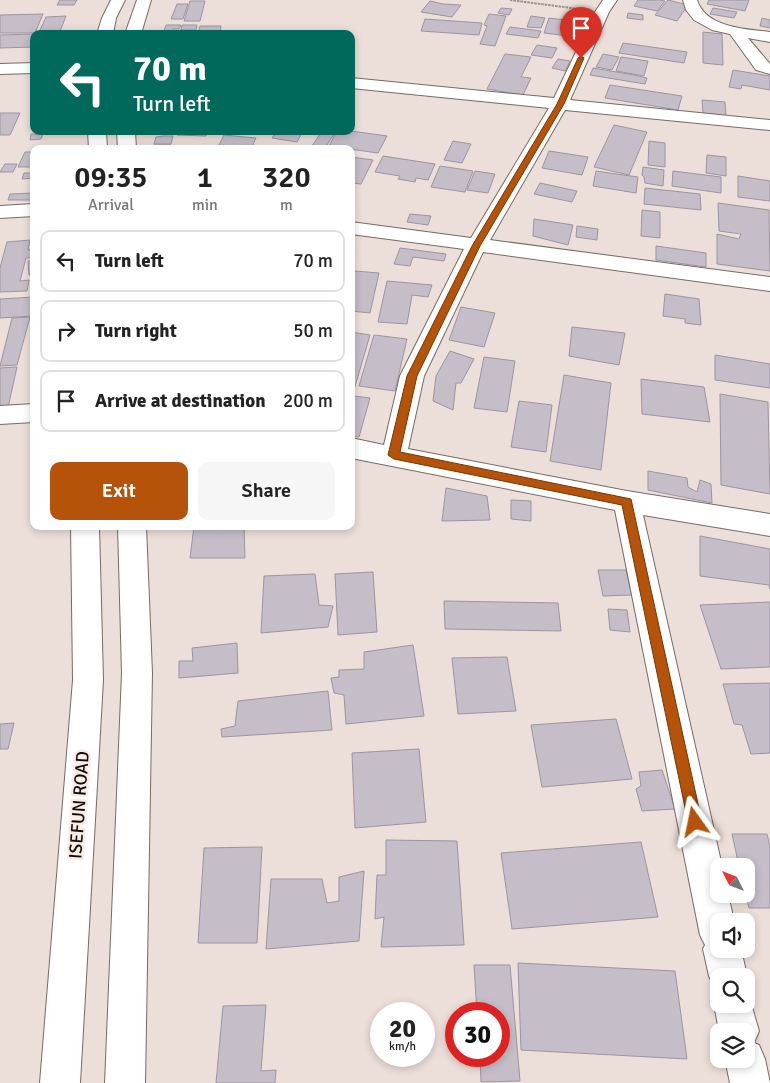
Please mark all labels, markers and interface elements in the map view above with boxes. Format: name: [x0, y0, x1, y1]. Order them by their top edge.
pin: [560, 7, 602, 58]
icon: arrive: [567, 14, 595, 42]
text: 70 m: [133, 47, 207, 90]
icon: left: [50, 50, 115, 115]
text: Turn left: [133, 90, 211, 117]
text: 09:35: [74, 159, 148, 196]
text: 1: [197, 159, 213, 196]
text: 320: [262, 159, 311, 196]
text: Arrival: [88, 195, 134, 215]
text: min: [192, 195, 218, 215]
text: m: [280, 195, 293, 215]
icon: left: [52, 247, 80, 275]
text: Turn left: [95, 249, 164, 273]
text: 70 m: [293, 249, 333, 273]
icon: right: [52, 317, 80, 345]
text: Turn right: [95, 319, 177, 343]
text: 50 m: [293, 319, 333, 343]
icon: arrive: [52, 387, 80, 415]
text: Arrive at destination: [95, 389, 266, 413]
text: 200 m: [283, 389, 333, 413]
button: Exit: [50, 462, 188, 520]
button: Share: [198, 462, 335, 520]
street label: ISEFUN ROAD: [64, 750, 94, 860]
position arrow: [668, 795, 720, 847]
north arrow: [710, 858, 755, 902]
map controls: [710, 858, 755, 1068]
button: sound: [710, 913, 755, 958]
button: search: [710, 968, 755, 1013]
speed limit sign: 30: [445, 1002, 510, 1067]
text: 20: [389, 1013, 416, 1044]
button: layers: [710, 1023, 755, 1068]
text: km/h: [389, 1039, 416, 1054]

